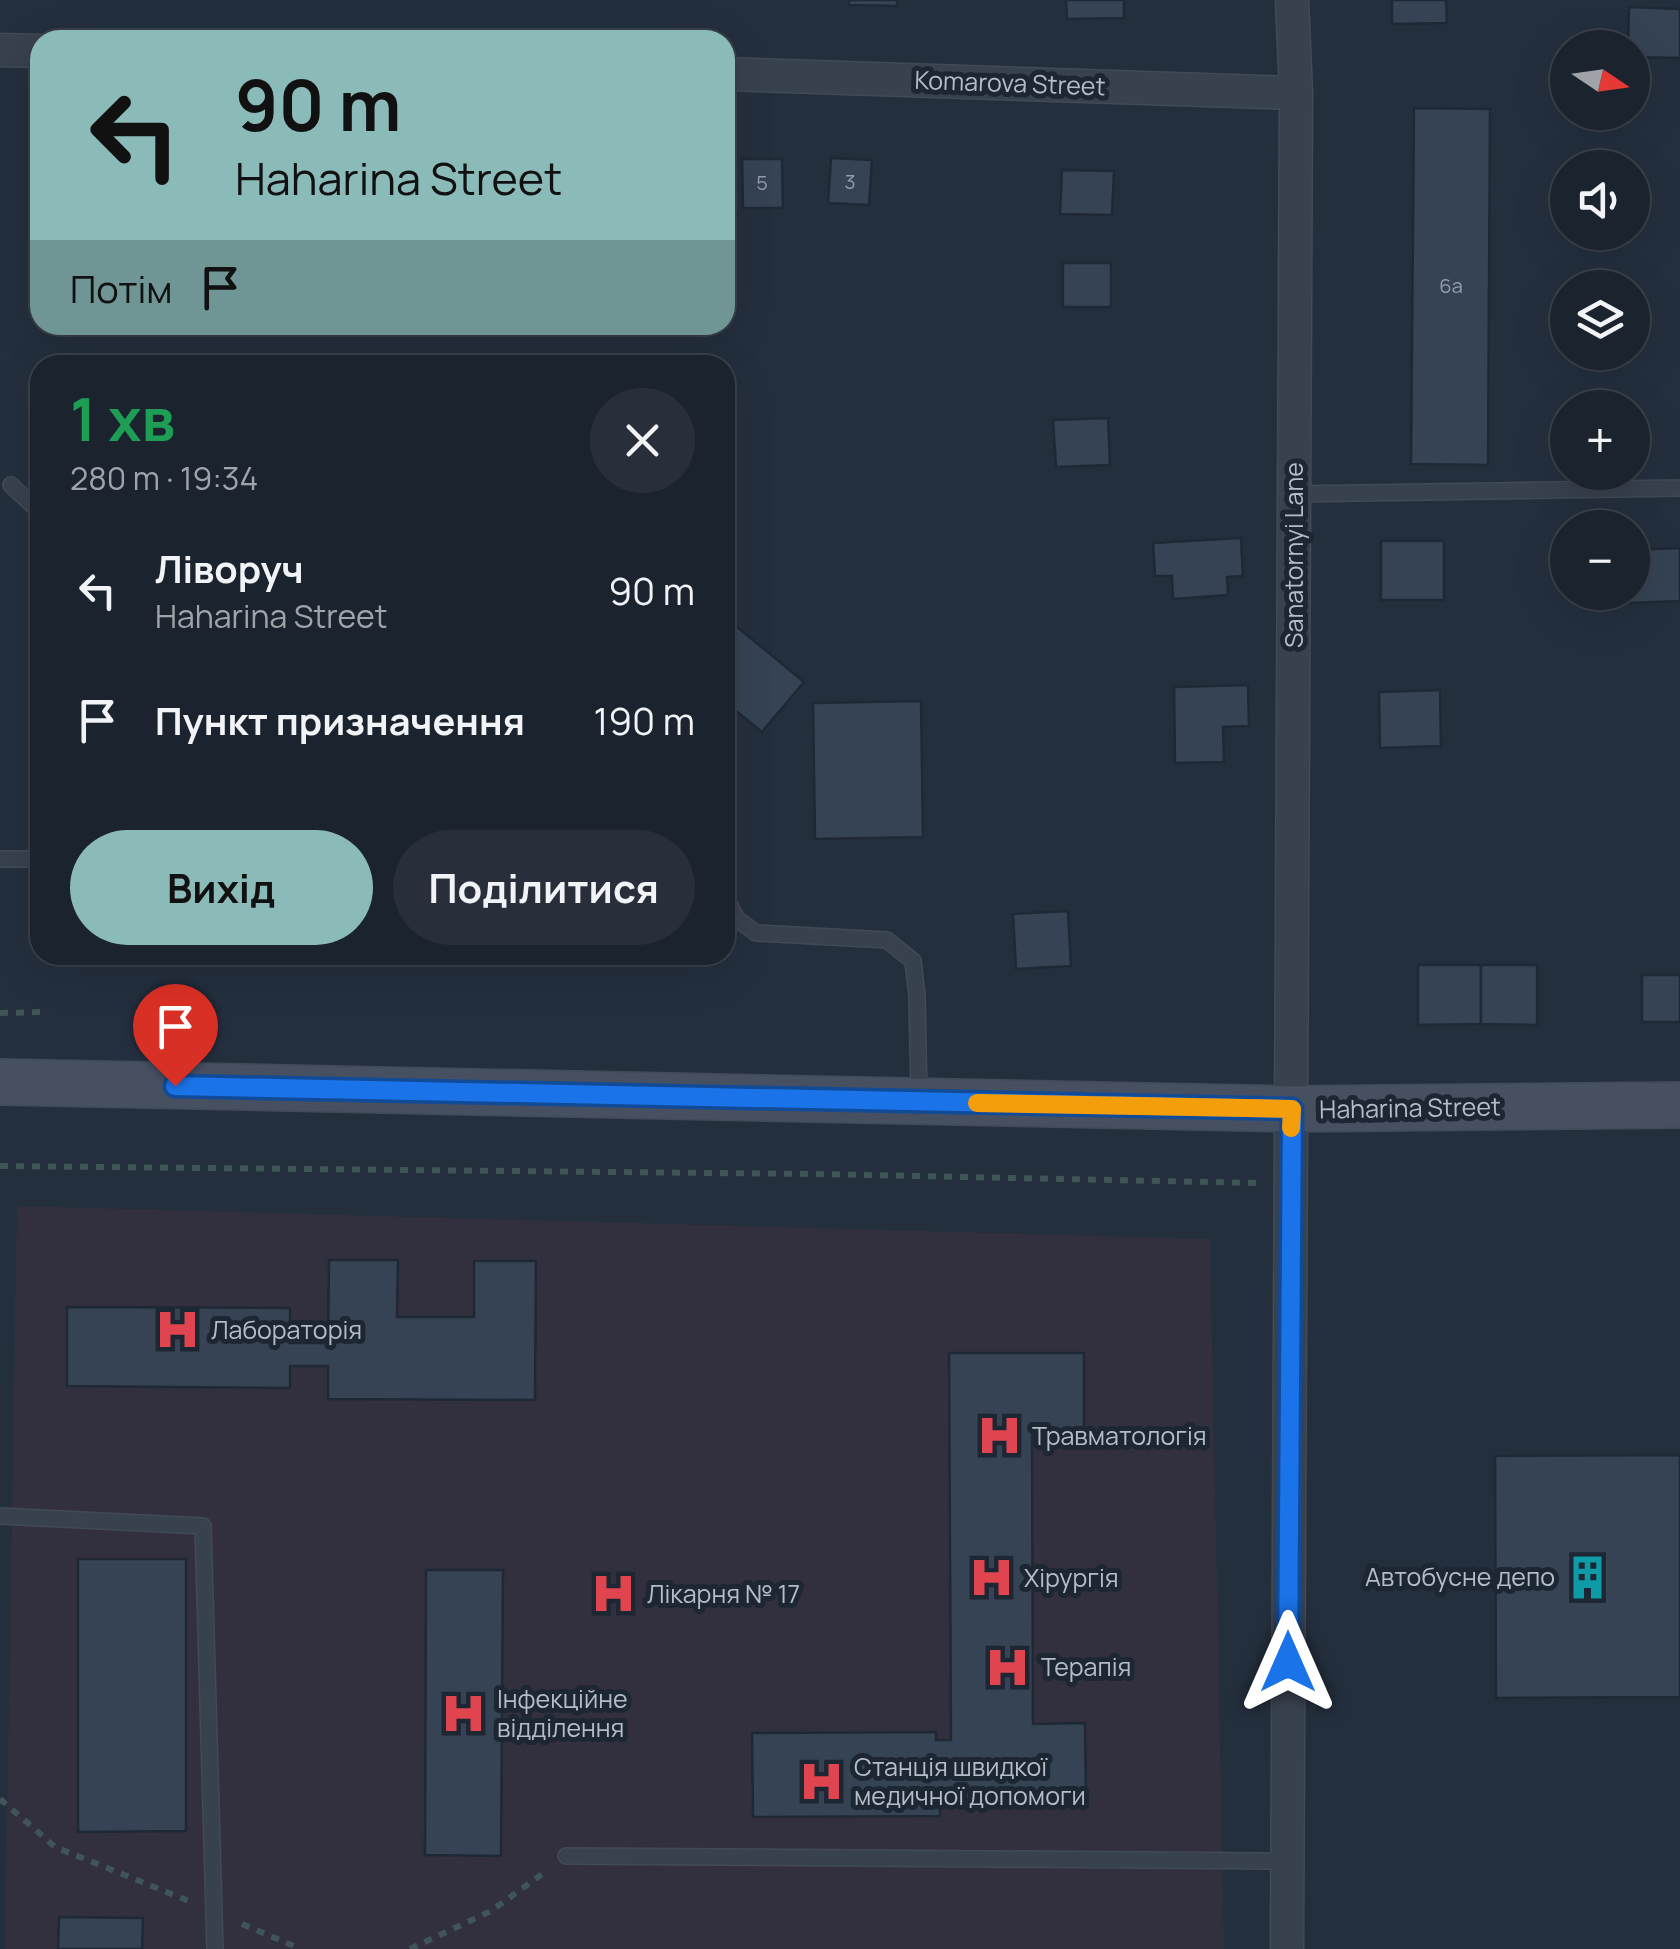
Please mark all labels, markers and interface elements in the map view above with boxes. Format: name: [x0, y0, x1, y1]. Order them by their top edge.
north arrow: [1550, 30, 1650, 130]
map controls: [1550, 30, 1650, 610]
text: 90 m: [235, 56, 402, 152]
street label: Komarova Street: [914, 62, 1106, 103]
icon: left: [70, 70, 200, 200]
text: Haharina Street: [235, 147, 562, 209]
button: sound: [1550, 150, 1650, 250]
house number: 3: [844, 168, 856, 195]
house number: 5: [756, 169, 768, 196]
icon: arrive: [193, 260, 248, 315]
text: Потім: [70, 262, 173, 314]
button: layers: [1550, 270, 1650, 370]
house number: 6а: [1439, 272, 1463, 299]
text: 1 хв: [70, 377, 175, 459]
button: close: [590, 388, 695, 493]
button: +: [1550, 390, 1650, 490]
text: 280 m · 19:34: [70, 456, 258, 500]
street label: Sanatornyi Lane: [1276, 462, 1311, 648]
button: −: [1550, 510, 1650, 610]
text: Ліворуч: [155, 542, 304, 594]
icon: left: [70, 563, 125, 618]
text: 90 m: [608, 564, 695, 616]
text: Haharina Street: [155, 594, 388, 638]
icon: arrive: [70, 693, 125, 748]
text: Пункт призначення: [155, 694, 525, 746]
text: 190 m: [594, 694, 695, 746]
button: Вихід: [70, 830, 373, 945]
button: Поділитися: [393, 830, 695, 945]
pin: [133, 984, 218, 1087]
icon: arrive: [148, 999, 203, 1054]
street label: Haharina Street: [1319, 1088, 1501, 1127]
hospital icon: Лабораторія: [154, 1306, 202, 1354]
place label: Лабораторія: [211, 1312, 362, 1347]
hospital icon: Травматологія: [975, 1412, 1023, 1460]
place label: Травматологія: [1032, 1418, 1207, 1453]
building icon: Автобусне депо: [1564, 1553, 1612, 1601]
hospital icon: Хірургія: [967, 1554, 1015, 1602]
place label: Автобусне депо: [1365, 1559, 1555, 1594]
place label: Хірургія: [1024, 1560, 1119, 1595]
hospital icon: Лікарня № 17: [590, 1570, 638, 1618]
place label: Лікарня № 17: [647, 1576, 800, 1611]
position arrow: [1236, 1610, 1340, 1714]
hospital icon: Терапія: [984, 1643, 1032, 1691]
place label: Терапія: [1041, 1649, 1131, 1684]
place label: Інфекційне відділення: [497, 1681, 628, 1745]
hospital icon: Інфекційне відділення: [440, 1689, 488, 1737]
place label: Станція швидкої медичної допомоги: [854, 1749, 1086, 1813]
hospital icon: Станція швидкої медичної допомоги: [797, 1757, 845, 1805]

